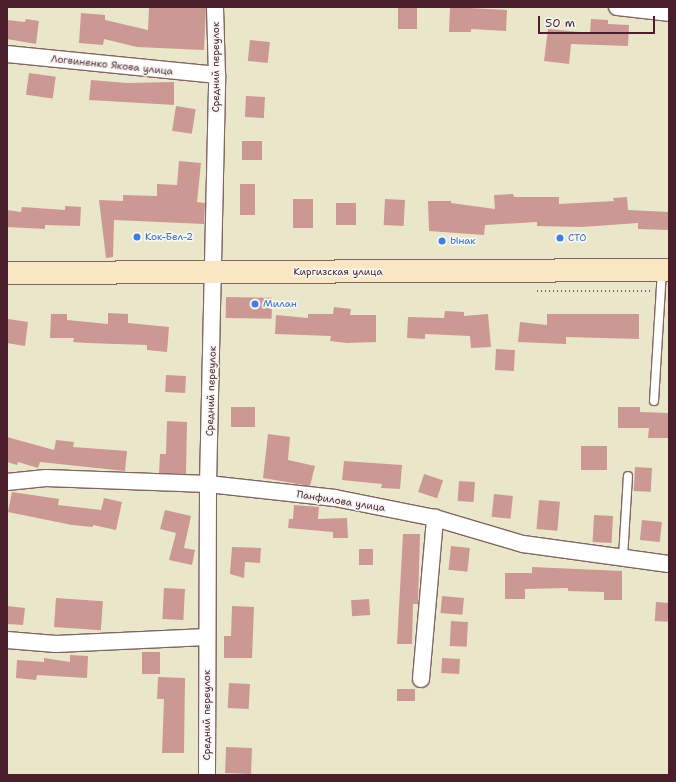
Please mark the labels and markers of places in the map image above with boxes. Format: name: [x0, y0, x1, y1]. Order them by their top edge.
place label: Кок-Бел-2: [145, 231, 193, 243]
marker: Кок-Бел-2: [132, 232, 142, 242]
place label: СТО: [568, 232, 587, 244]
marker: СТО: [555, 233, 565, 243]
place label: Ынак: [450, 235, 476, 247]
marker: Ынак: [437, 236, 447, 246]
place label: Милан: [263, 298, 297, 310]
marker: Милан: [250, 299, 260, 309]

